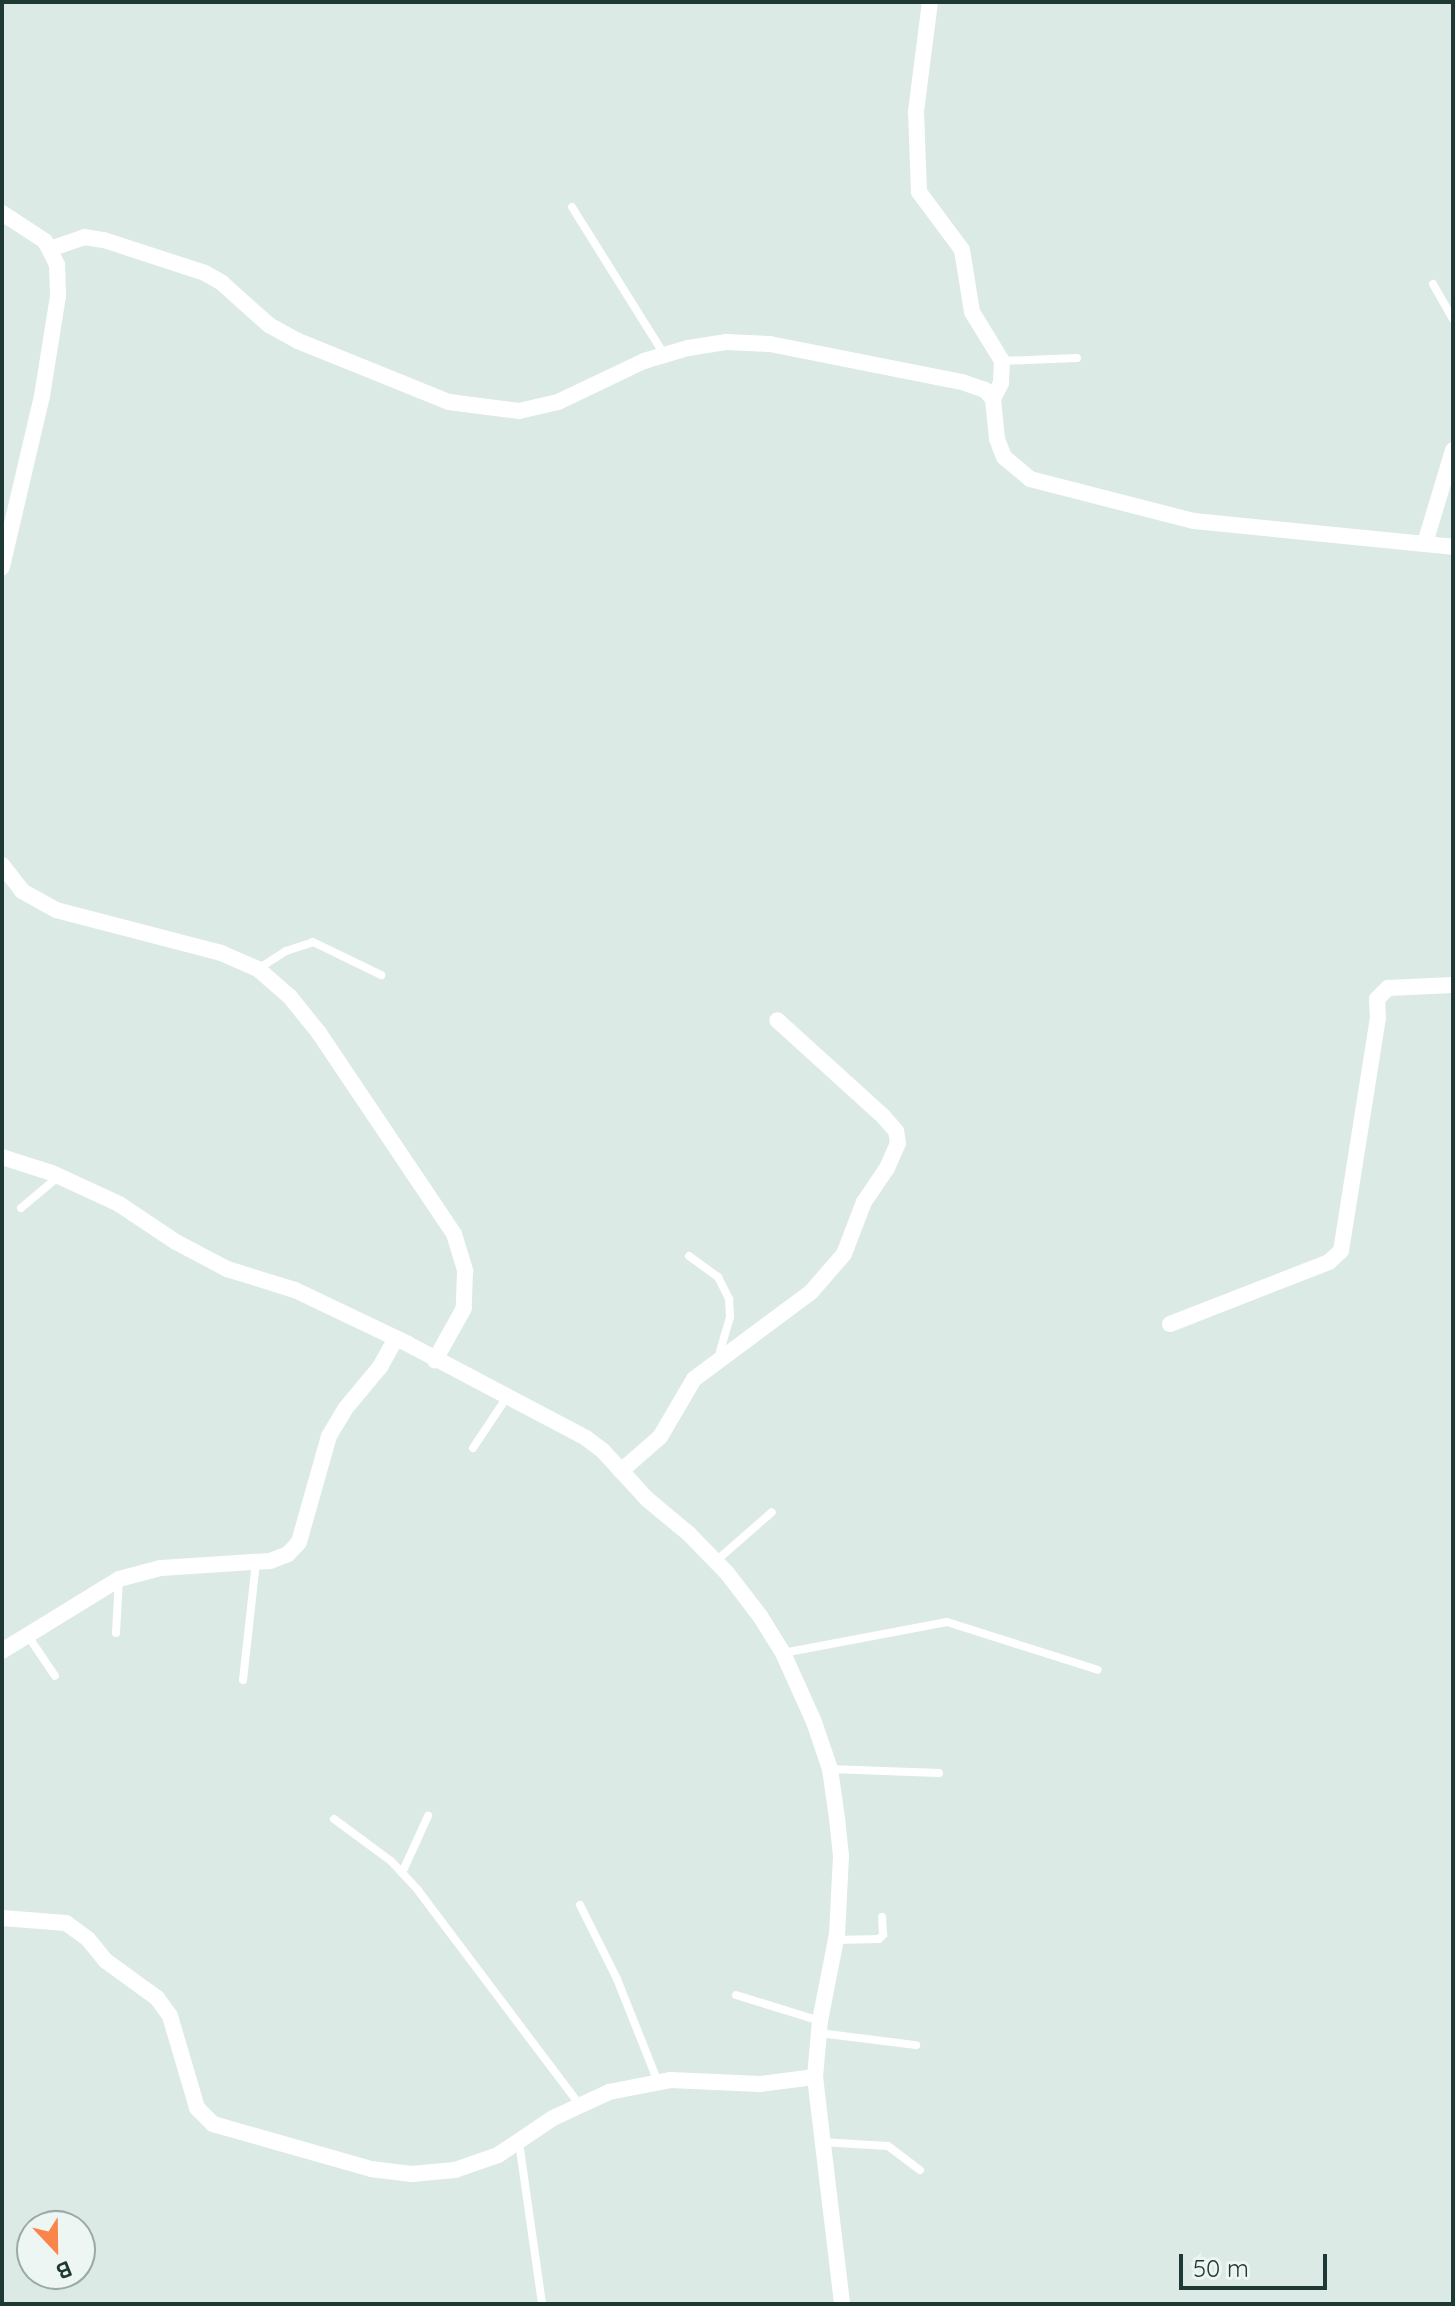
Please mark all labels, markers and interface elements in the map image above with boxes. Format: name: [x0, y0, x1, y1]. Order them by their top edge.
north arrow: [16, 2210, 96, 2290]
scale bar: [1183, 2238, 1331, 2288]
text: 50 m: [1193, 2253, 1249, 2283]
text: B: [52, 2255, 76, 2286]

